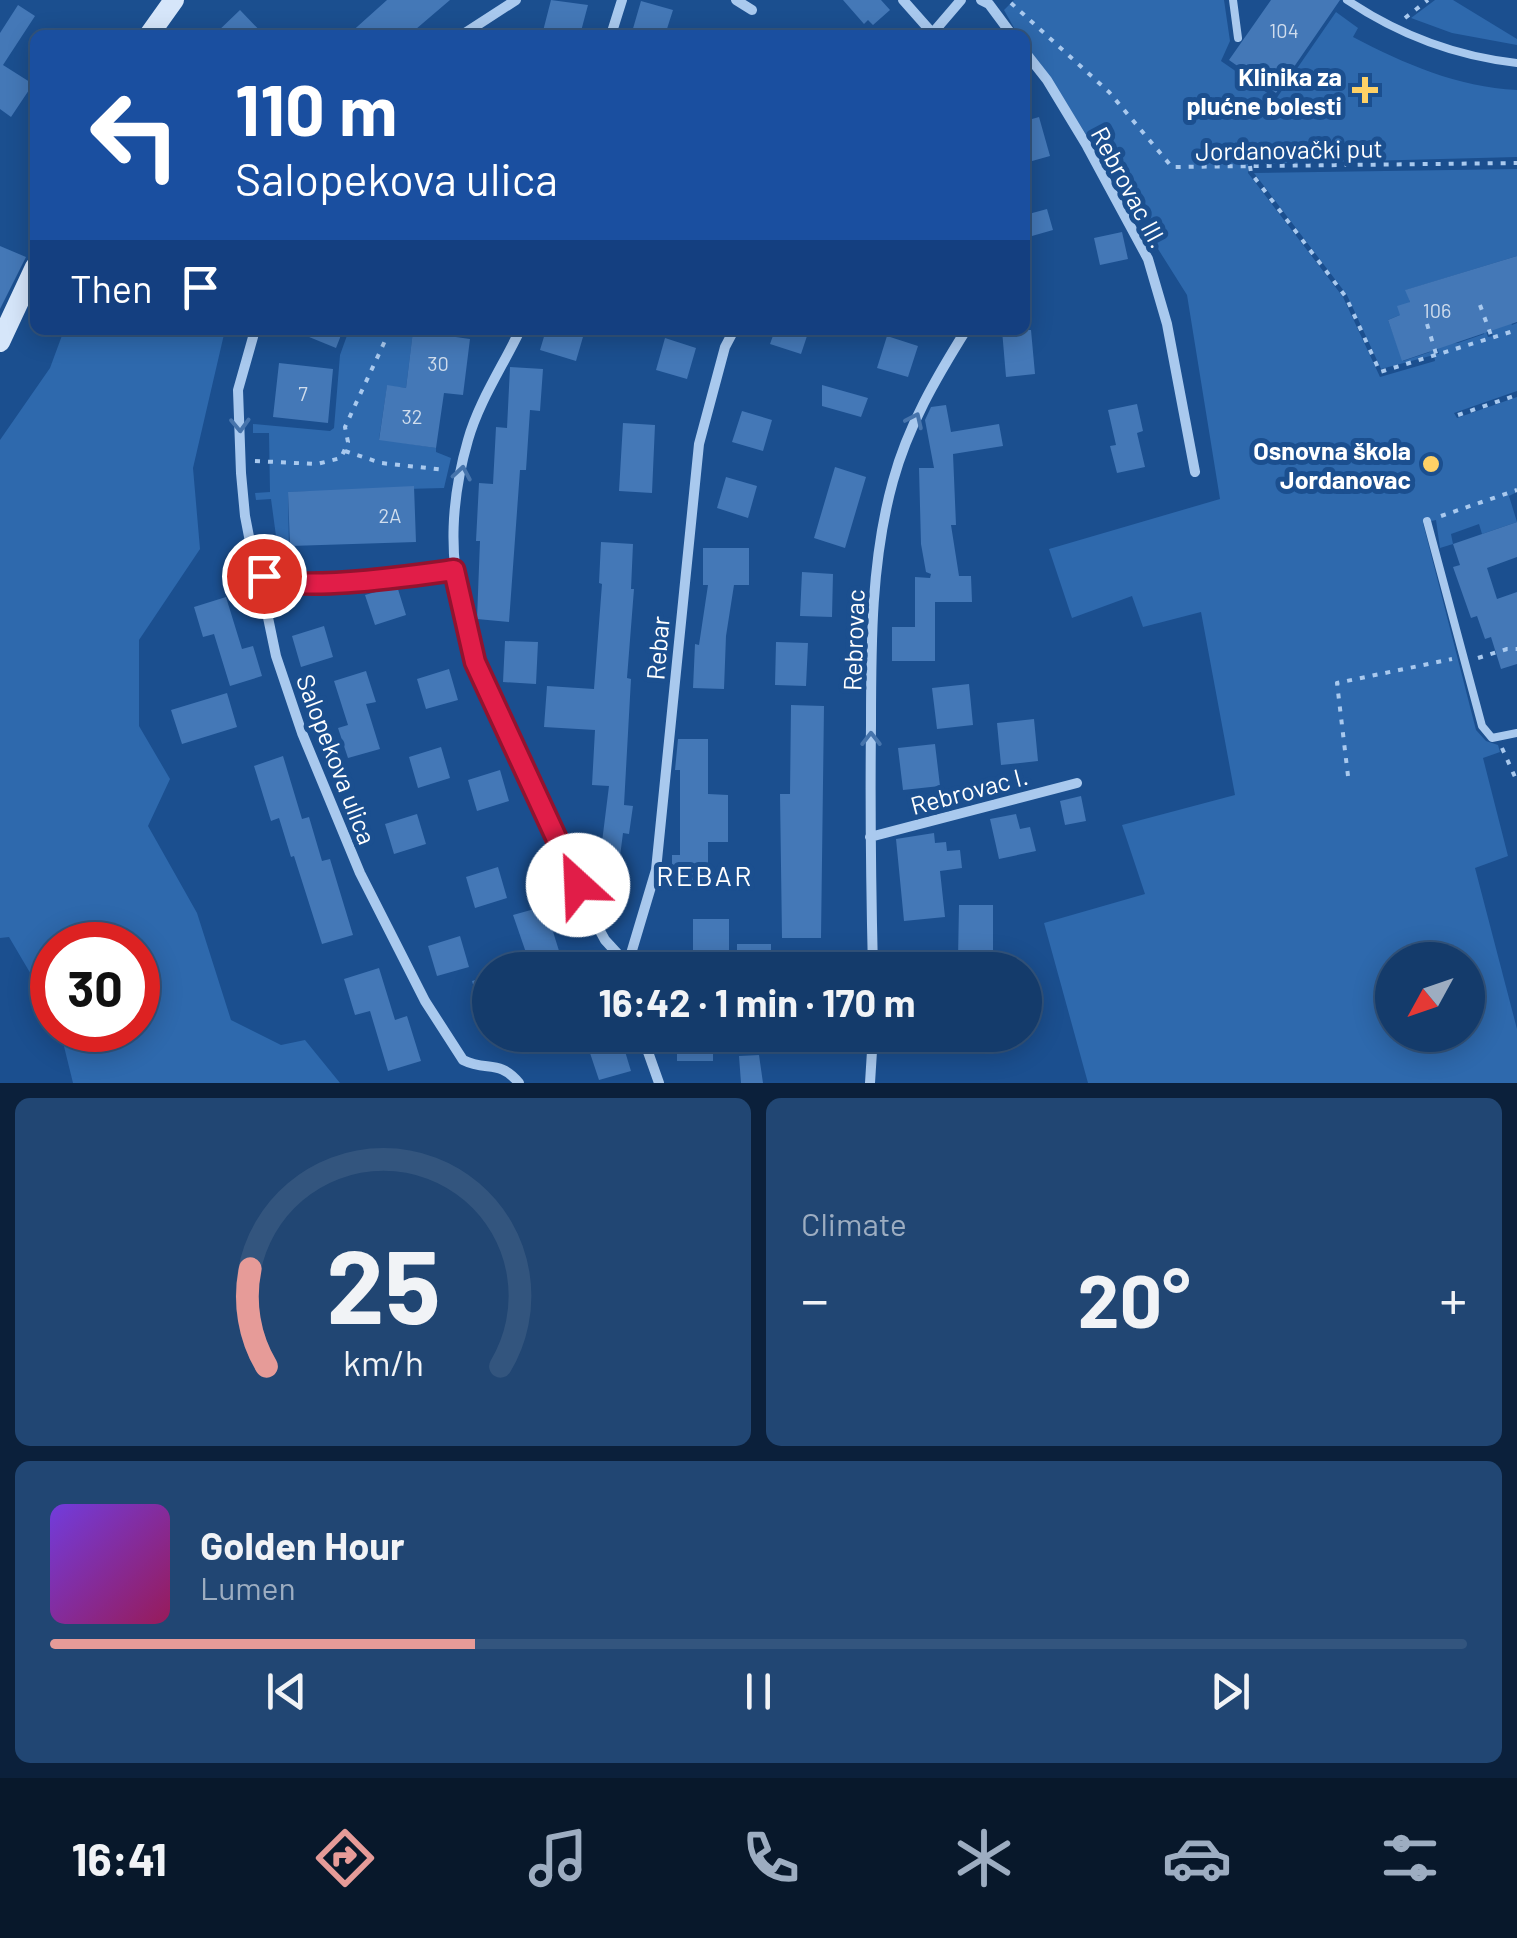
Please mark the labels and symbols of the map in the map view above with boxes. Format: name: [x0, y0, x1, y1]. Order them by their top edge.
house number: 104: [1269, 18, 1299, 42]
place label: Klinika za plućne bolesti: [1186, 61, 1342, 120]
marker: Klinika za plućne bolesti: [1352, 77, 1378, 103]
street label: Rebrovac III.: [1086, 121, 1174, 253]
street label: Jordanovački put: [1195, 132, 1383, 166]
house number: 106: [1423, 298, 1451, 322]
house number: 30: [427, 351, 449, 375]
house number: 7: [298, 381, 308, 405]
house number: 32: [401, 404, 423, 428]
one-way arrow: [903, 412, 923, 430]
one-way arrow: [229, 418, 250, 434]
place label: Osnovna škola Jordanovac: [1253, 435, 1411, 494]
marker: Osnovna škola Jordanovac: [1420, 453, 1442, 475]
one-way arrow: [450, 464, 471, 481]
house number: 2A: [379, 503, 401, 527]
pin: [222, 534, 307, 619]
street label: Rebrovac: [836, 589, 870, 691]
street label: Rebar: [639, 615, 675, 681]
street label: Salopekova ulica: [291, 670, 383, 848]
one-way arrow: [860, 731, 881, 747]
street label: Rebrovac I.: [907, 760, 1031, 820]
position arrow: [526, 833, 630, 937]
district label: REBAR: [656, 858, 754, 892]
speed limit sign: 30: [30, 922, 160, 1052]
north arrow: [1375, 942, 1485, 1052]

